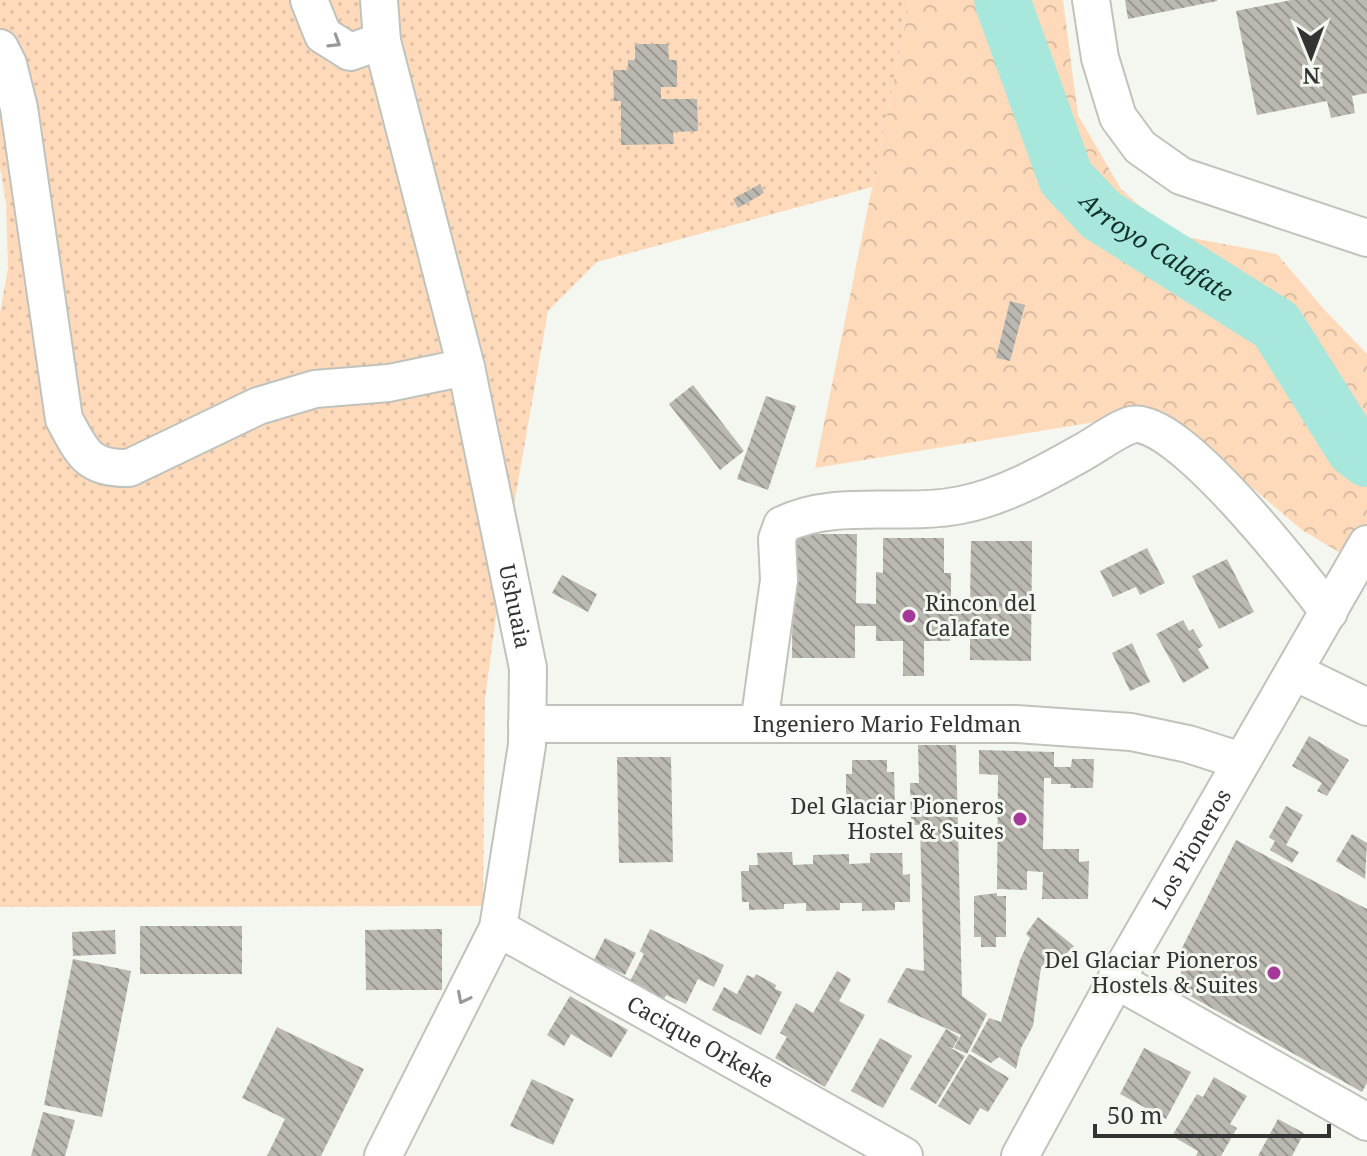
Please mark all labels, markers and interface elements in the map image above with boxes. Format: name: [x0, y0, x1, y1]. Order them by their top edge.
north arrow: [1271, 16, 1351, 96]
one-way arrow: [326, 32, 341, 48]
text: N: [1302, 62, 1320, 92]
water label: Arroyo Calafate: [1072, 183, 1240, 309]
street label: Ushuaia: [493, 561, 540, 651]
place label: Rincon del Calafate: [925, 587, 1036, 642]
marker: Rincon del Calafate: [900, 607, 918, 625]
street label: Ingeniero Mario Feldman: [753, 708, 1021, 738]
street label: Los Pioneros: [1144, 783, 1237, 914]
place label: Del Glaciar Pioneros Hostel & Suites: [790, 790, 1004, 845]
marker: Del Glaciar Pioneros Hostel & Suites: [1011, 810, 1029, 828]
place label: Del Glaciar Pioneros Hostels & Suites: [1044, 944, 1258, 999]
marker: Del Glaciar Pioneros Hostels & Suites: [1265, 964, 1283, 982]
street label: Cacique Orkeke: [622, 988, 780, 1094]
one-way arrow: [457, 989, 473, 1004]
scale bar: [1095, 1088, 1329, 1138]
text: 50 m: [1107, 1098, 1163, 1131]

